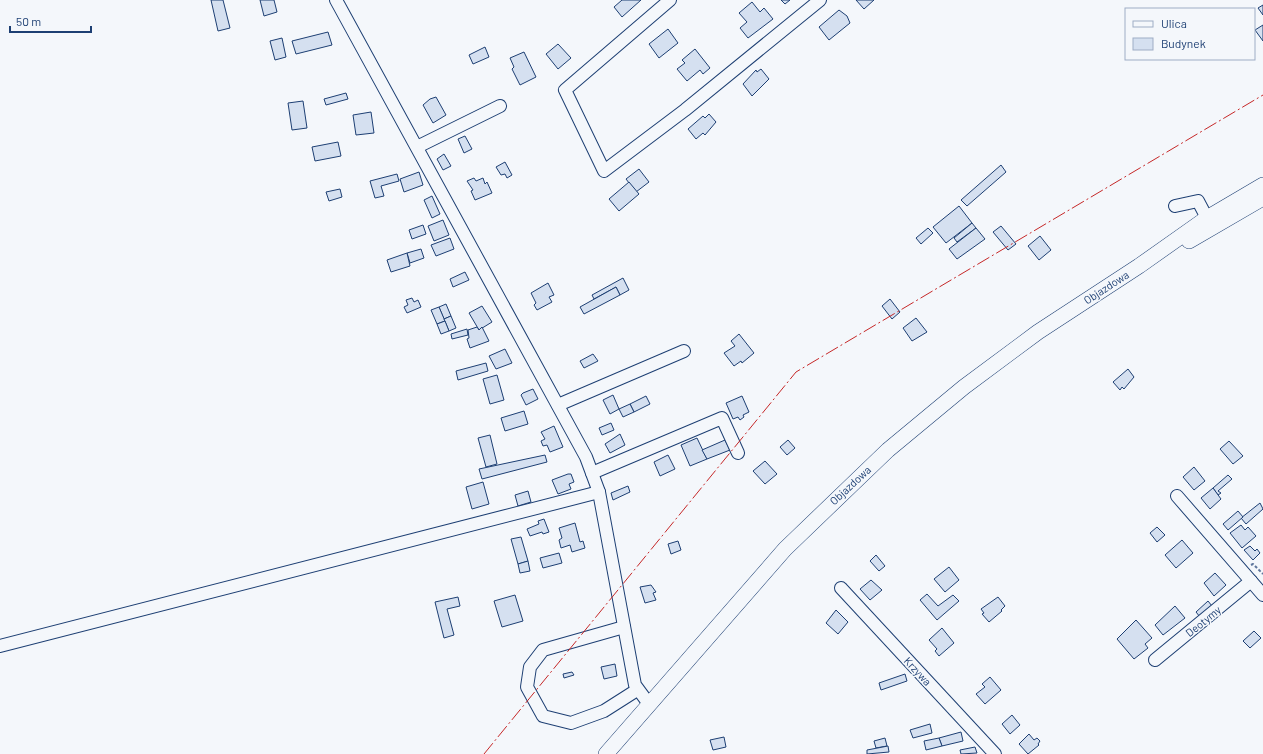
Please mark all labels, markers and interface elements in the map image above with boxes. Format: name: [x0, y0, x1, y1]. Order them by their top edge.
scale bar: [10, 8, 91, 34]
legend: [1125, 8, 1255, 60]
text: 50 m: [16, 14, 41, 28]
text: Ulica: [1161, 16, 1187, 30]
text: Budynek: [1161, 36, 1206, 50]
street label: Objazdowa: [1081, 268, 1131, 306]
street label: Objazdowa: [827, 463, 873, 507]
street label: Deotymy: [1183, 603, 1223, 639]
street label: Krzywa: [902, 654, 934, 688]

